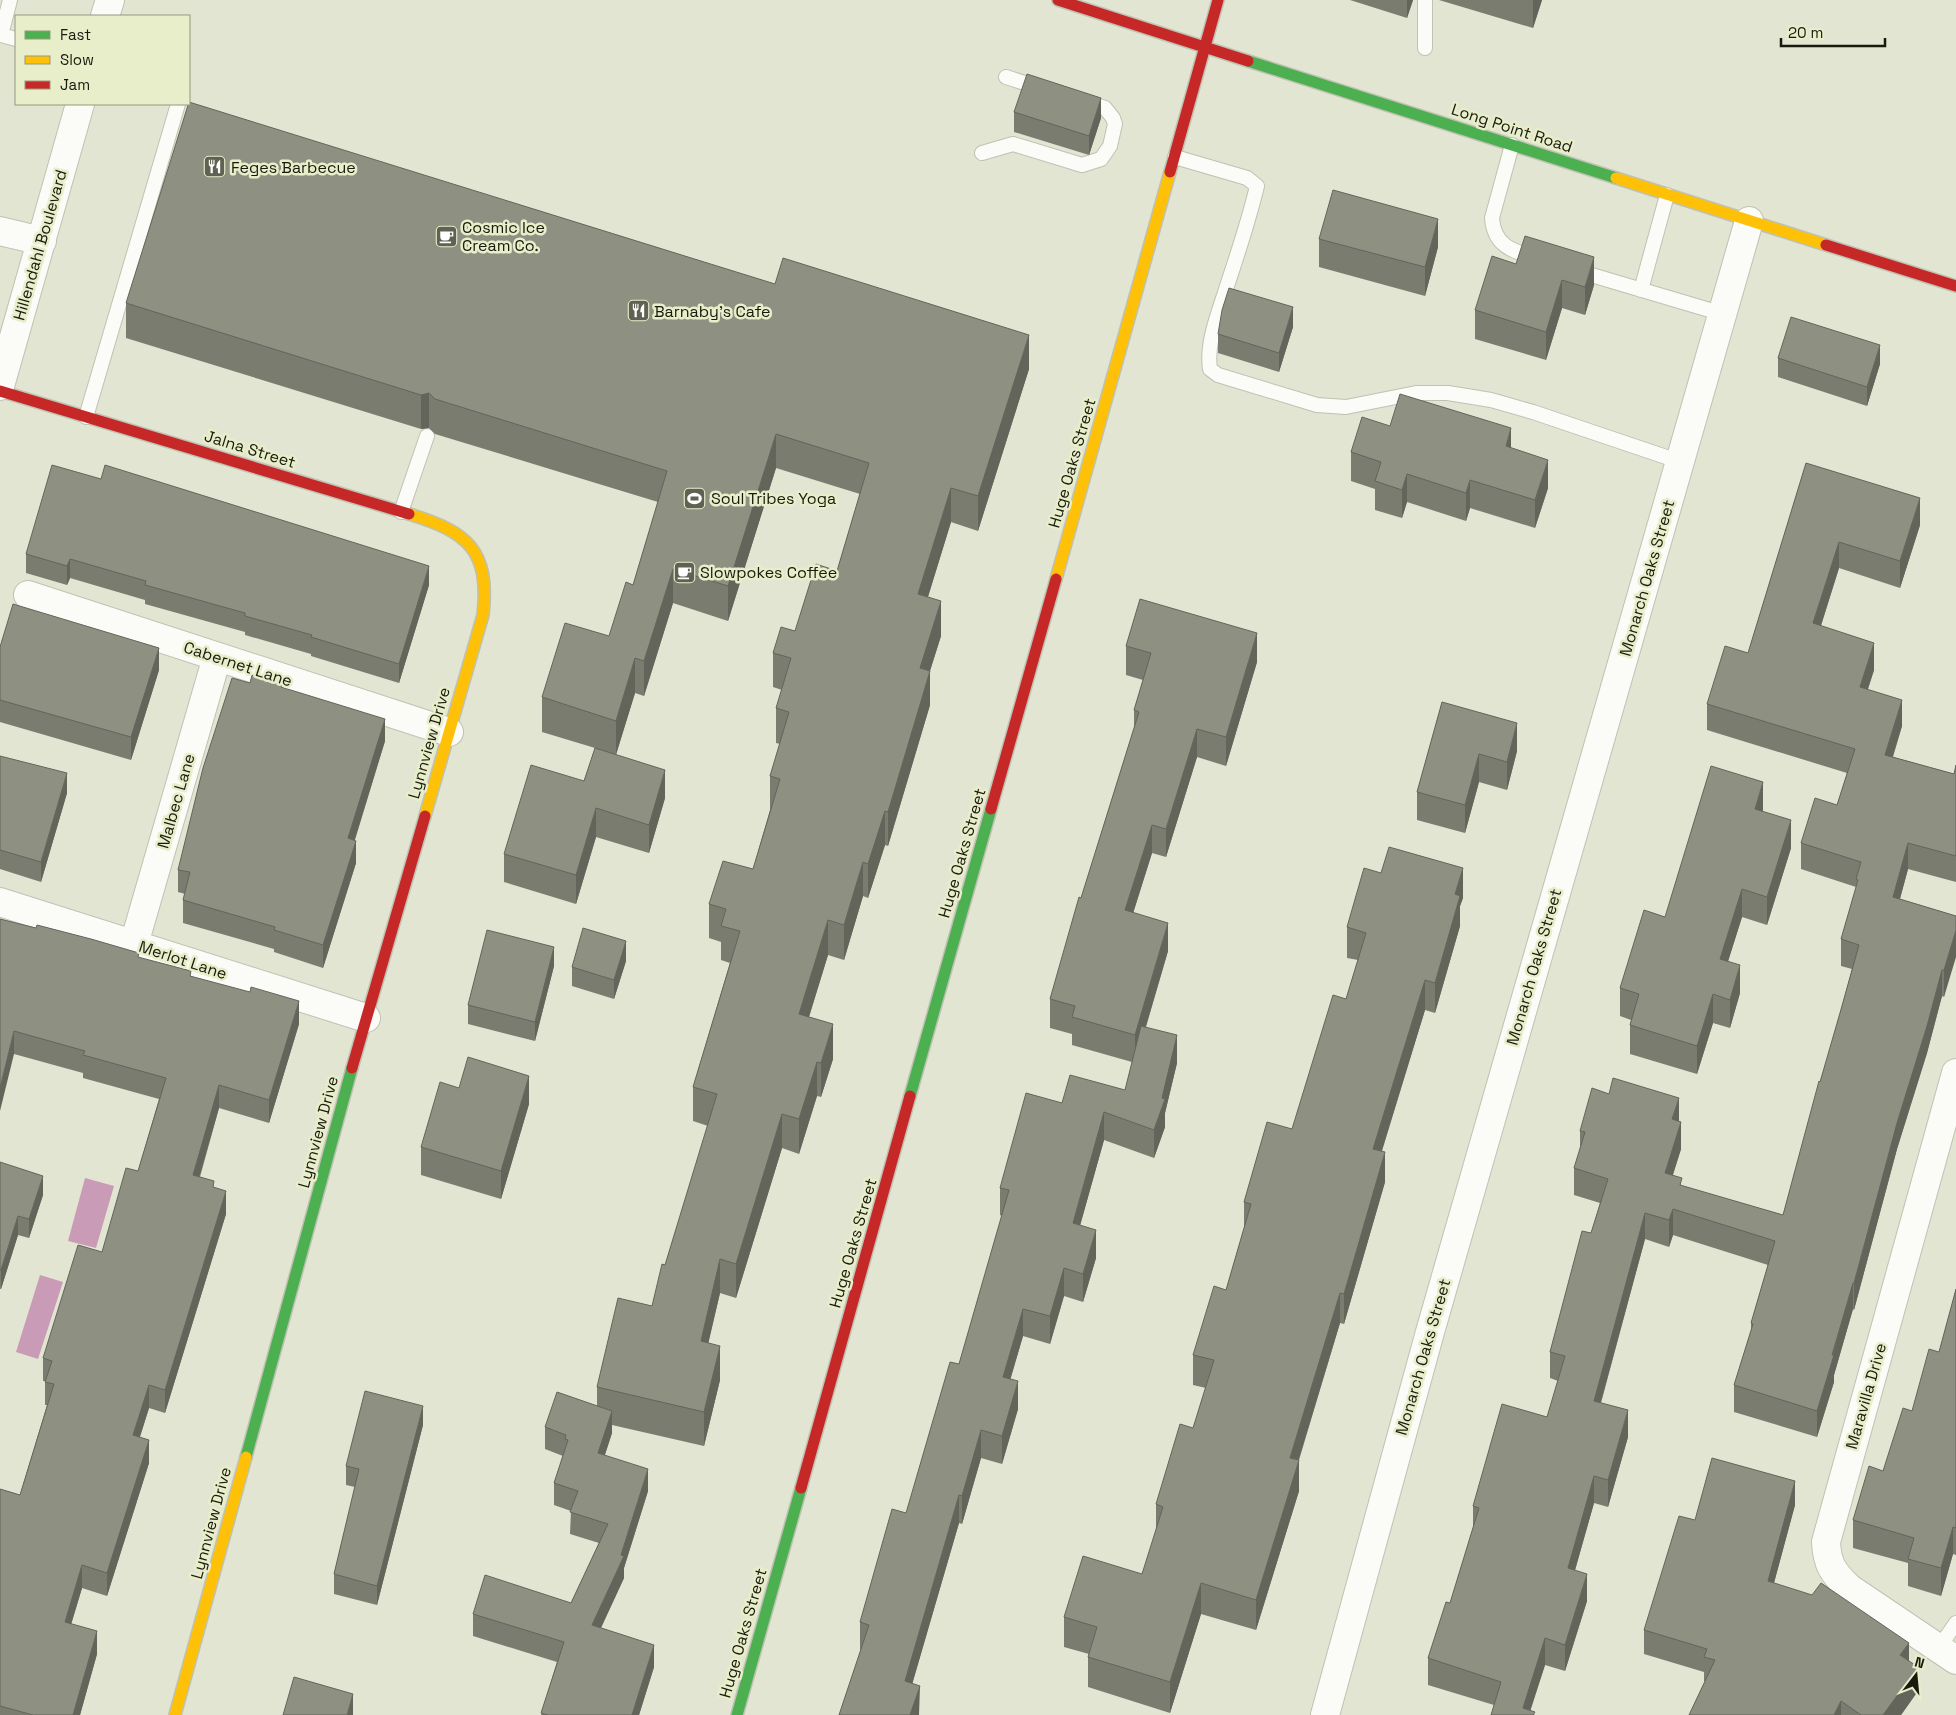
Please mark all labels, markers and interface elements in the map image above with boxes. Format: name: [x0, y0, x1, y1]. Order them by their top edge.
legend: [15, 15, 190, 105]
scale bar: [1781, 15, 1885, 47]
text: 20 m: [1788, 23, 1823, 42]
text: Fast: [60, 25, 91, 44]
text: Slow: [60, 50, 94, 69]
text: Jam: [60, 75, 90, 94]
street label: Long Point Road: [1449, 99, 1575, 157]
restaurant icon: Feges Barbecue: [203, 155, 227, 179]
place label: Feges Barbecue: [231, 157, 356, 178]
street label: Hillendahl Boulevard: [8, 167, 72, 323]
place label: Cosmic Ice Cream Co.: [462, 217, 545, 256]
cafe icon: Cosmic Ice Cream Co.: [434, 224, 458, 248]
restaurant icon: Barnaby's Cafe: [626, 299, 650, 323]
place label: Barnaby's Cafe: [654, 301, 771, 322]
street label: Huge Oaks Street: [1043, 396, 1101, 530]
street label: Jalna Street: [202, 425, 298, 473]
sports icon: Soul Tribes Yoga: [683, 486, 707, 510]
place label: Soul Tribes Yoga: [711, 488, 836, 509]
street label: Monarch Oaks Street: [1615, 497, 1679, 659]
cafe icon: Slowpokes Coffee: [672, 560, 696, 584]
place label: Slowpokes Coffee: [700, 562, 837, 583]
street label: Cabernet Lane: [181, 637, 295, 691]
street label: Lynnview Drive: [403, 685, 455, 801]
street label: Malbec Lane: [152, 751, 200, 851]
street label: Huge Oaks Street: [933, 786, 991, 920]
street label: Monarch Oaks Street: [1502, 886, 1566, 1048]
street label: Merlot Lane: [136, 936, 230, 984]
street label: Lynnview Drive: [293, 1074, 343, 1190]
street label: Huge Oaks Street: [824, 1176, 882, 1310]
street label: Monarch Oaks Street: [1391, 1276, 1455, 1438]
street label: Maravilla Drive: [1841, 1340, 1891, 1452]
street label: Lynnview Drive: [186, 1465, 236, 1581]
street label: Huge Oaks Street: [714, 1566, 772, 1700]
north arrow: [1891, 1650, 1941, 1700]
text: N: [1913, 1653, 1927, 1672]

